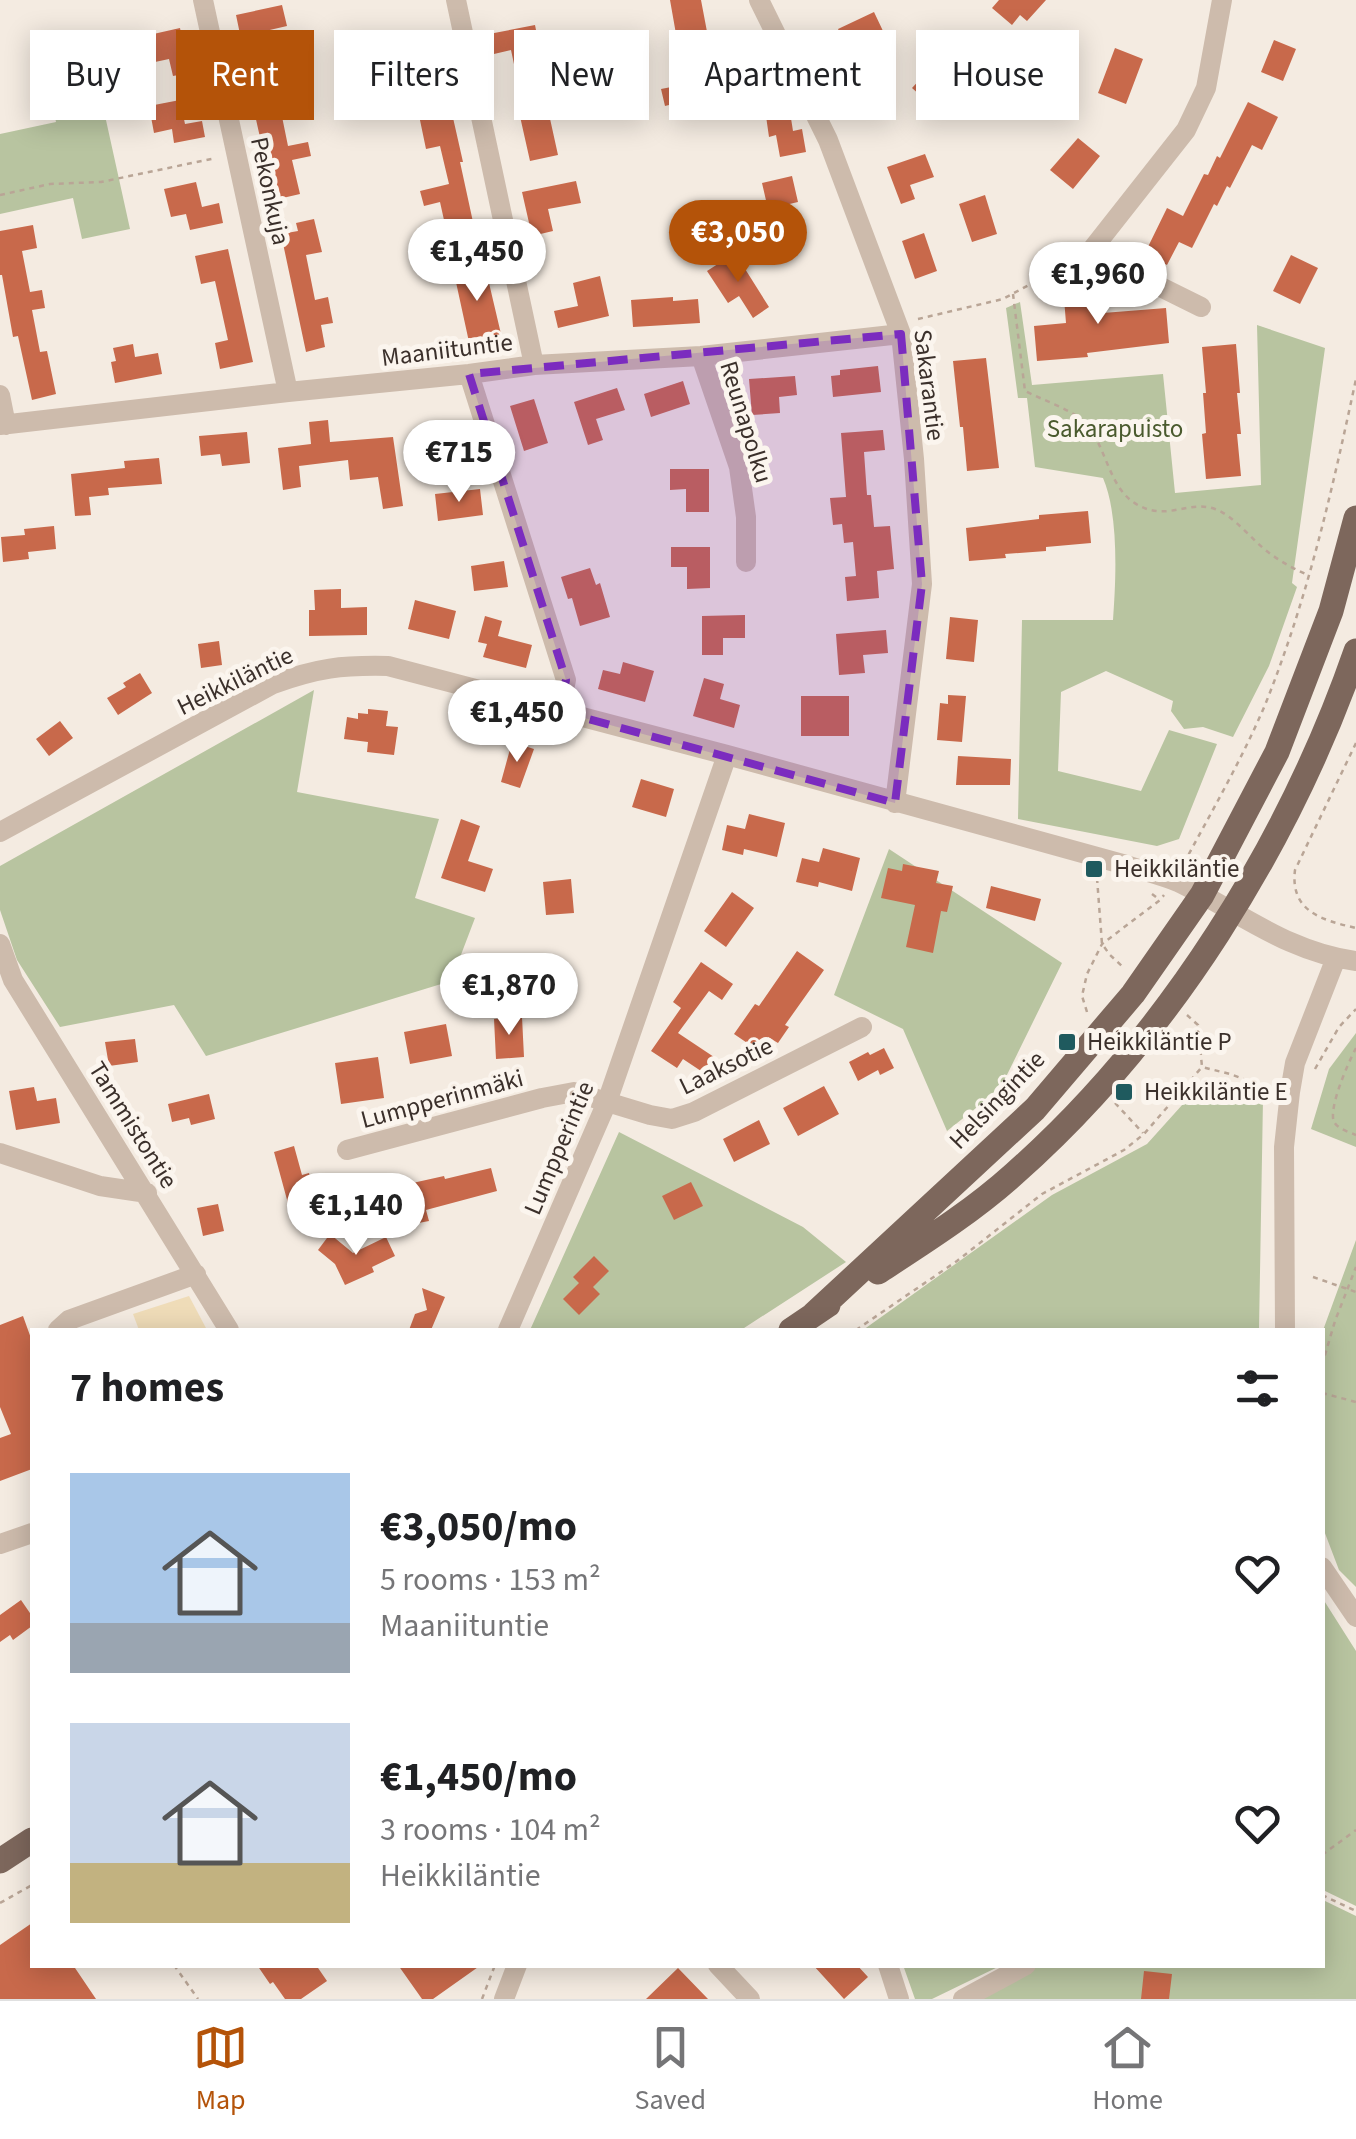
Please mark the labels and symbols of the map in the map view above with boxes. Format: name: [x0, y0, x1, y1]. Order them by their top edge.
street label: Pekonkuja: [241, 134, 299, 248]
pin: €3,050: [657, 200, 819, 285]
pin: €1,450: [396, 219, 558, 304]
pin: €1,960: [1017, 242, 1179, 327]
street label: Maaniituntie: [379, 324, 515, 376]
street label: Sakarantie: [904, 327, 954, 443]
street label: Reunapolku: [710, 357, 782, 487]
park label: Sakarapuisto: [1047, 411, 1183, 447]
pin: €715: [400, 420, 518, 505]
street label: Heikkiläntie: [171, 637, 299, 725]
pin: €1,450: [436, 680, 598, 765]
place label: Heikkiläntie: [1114, 851, 1239, 887]
marker: Heikkiläntie: [1083, 858, 1105, 880]
pin: €1,870: [428, 953, 590, 1038]
place label: Heikkiläntie P: [1087, 1024, 1232, 1060]
street label: Laaksotie: [673, 1028, 779, 1104]
marker: Heikkiläntie P: [1056, 1031, 1078, 1053]
street label: Helsingintie: [941, 1043, 1053, 1157]
street label: Tammistontie: [80, 1054, 186, 1196]
street label: Lumpperinmäki: [357, 1060, 527, 1138]
place label: Heikkiläntie E: [1144, 1074, 1288, 1110]
street label: Lumpperintie: [515, 1076, 603, 1220]
marker: Heikkiläntie E: [1113, 1081, 1135, 1103]
pin: €1,140: [275, 1173, 437, 1258]

